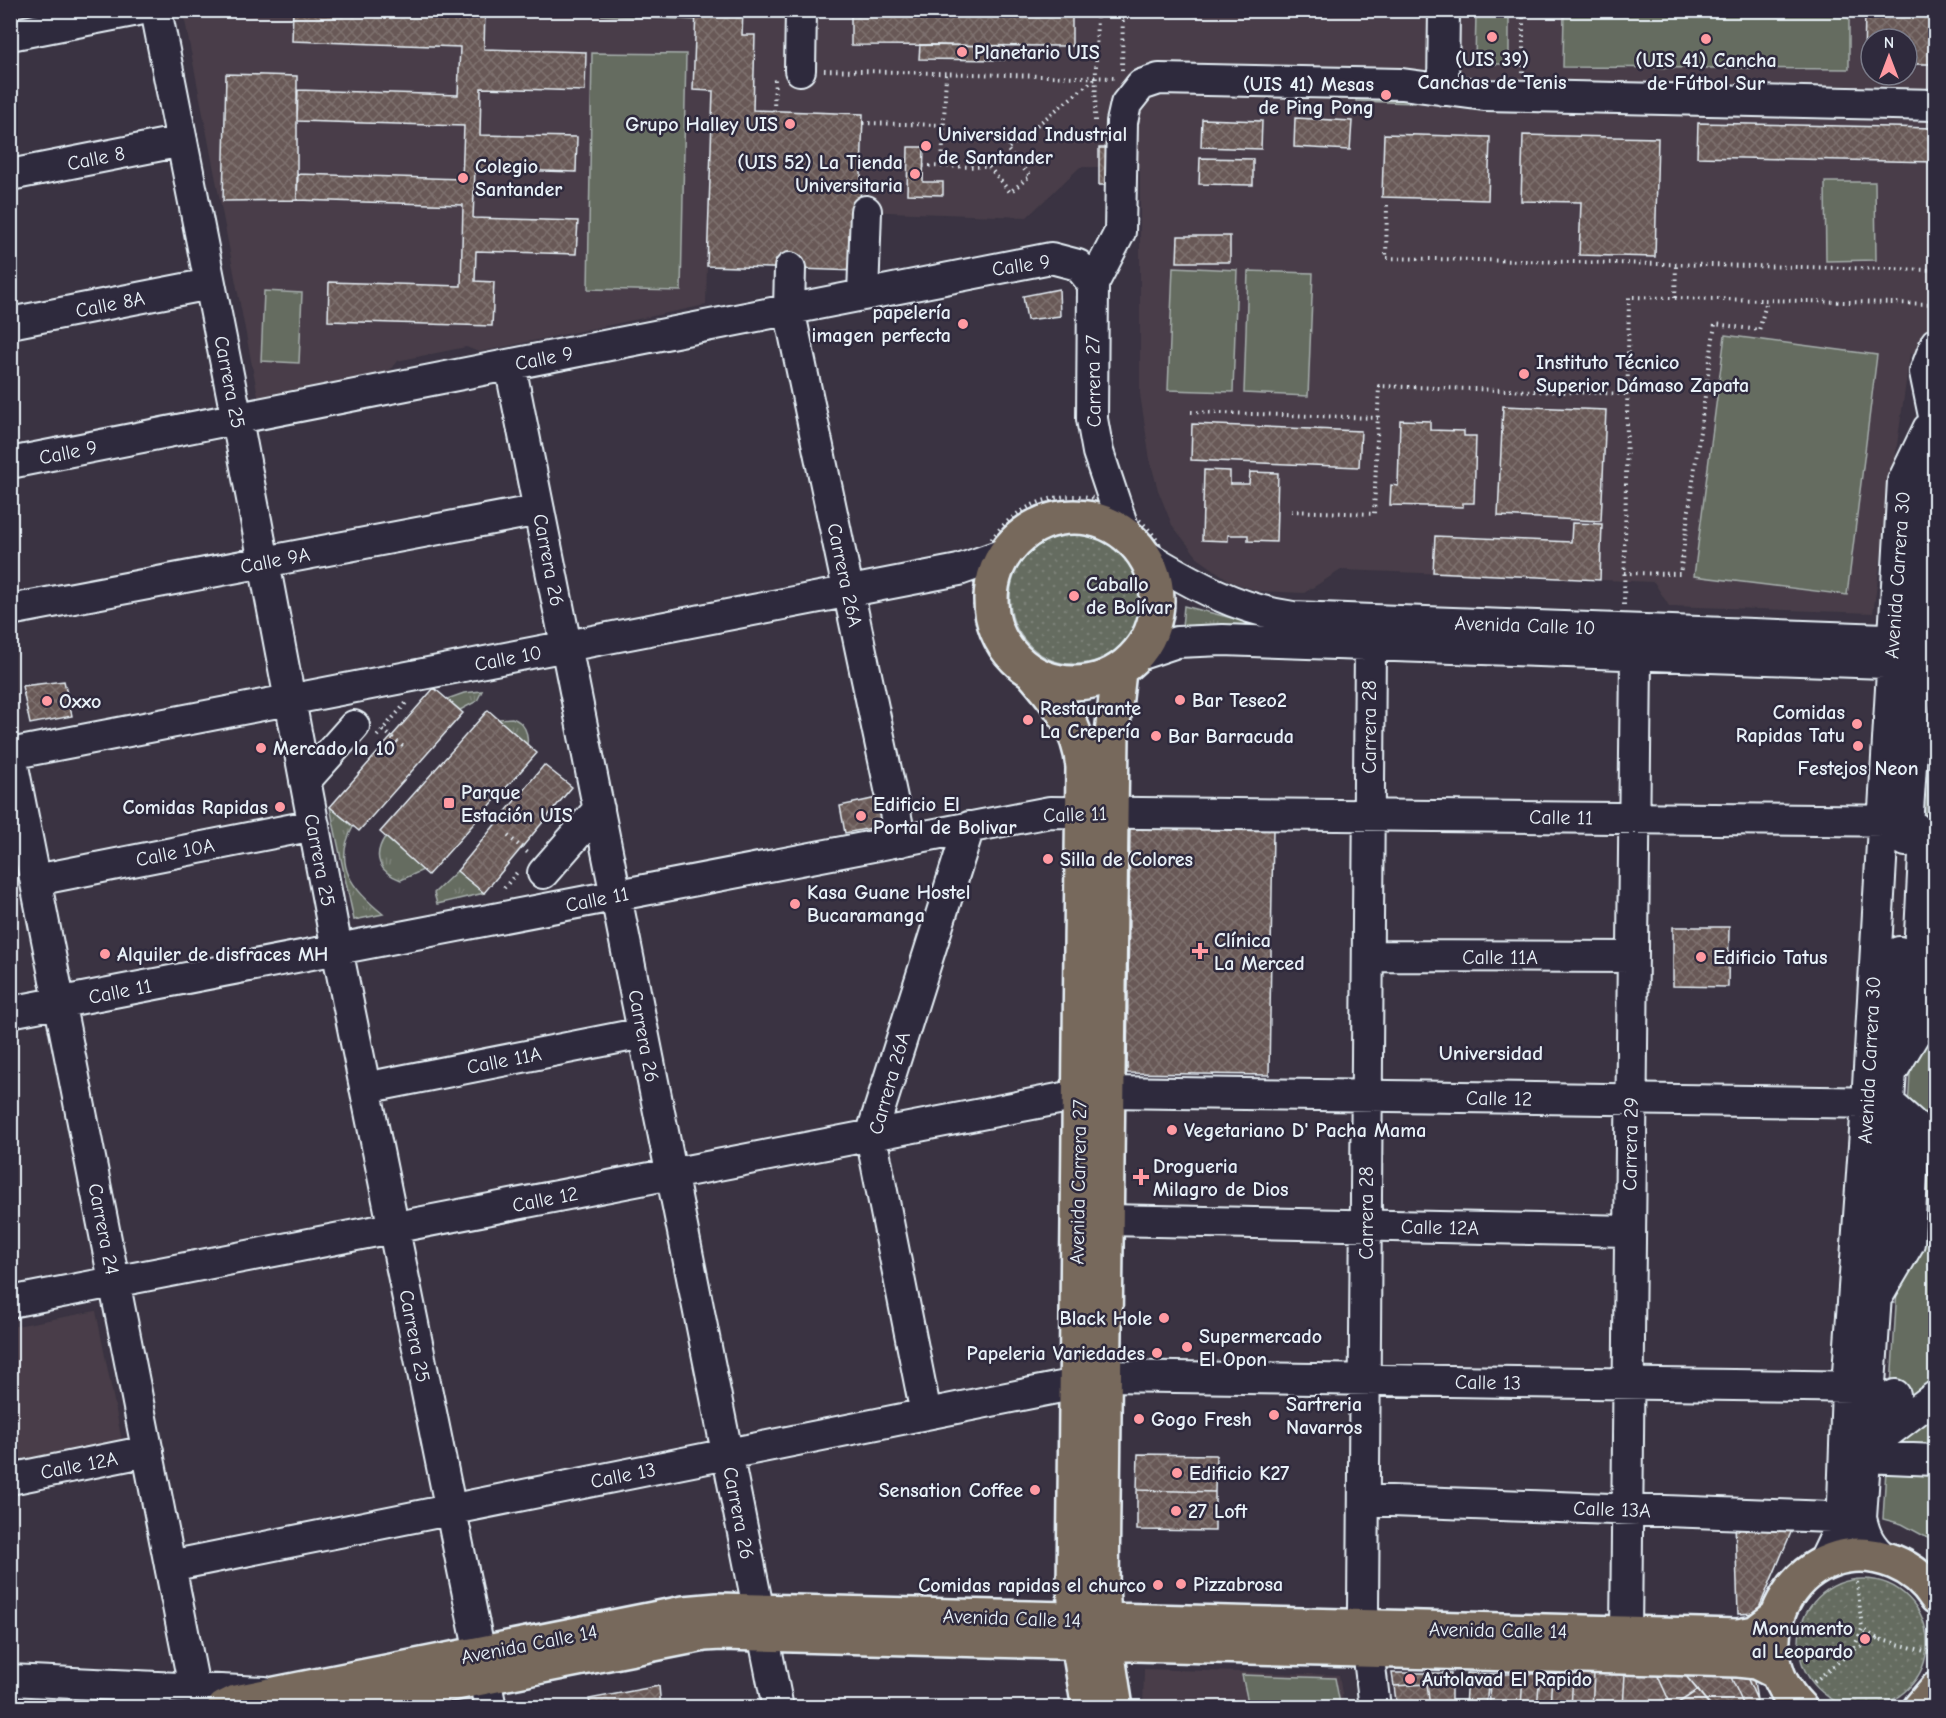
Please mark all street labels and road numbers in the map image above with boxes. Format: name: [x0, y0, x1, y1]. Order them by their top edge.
street label: Calle 8: [65, 142, 127, 175]
street label: Calle 9: [990, 250, 1052, 281]
street label: Calle 8A: [74, 286, 147, 322]
street label: Carrera 25: [209, 334, 250, 430]
street label: Carrera 27: [1081, 334, 1106, 427]
street label: Calle 9: [513, 342, 575, 375]
street label: Calle 9: [37, 436, 99, 469]
street label: Avenida Carrera 30: [1880, 491, 1915, 660]
street label: Carrera 26: [528, 512, 569, 608]
street label: Carrera 26A: [822, 521, 867, 630]
street label: Calle 9A: [238, 542, 312, 578]
street label: Avenida Calle 10: [1454, 612, 1596, 639]
street label: Calle 10: [472, 641, 544, 676]
street label: Carrera 28: [1358, 680, 1381, 774]
street label: Calle 11: [1043, 802, 1107, 827]
street label: Calle 11: [1529, 805, 1593, 830]
street label: Carrera 25: [299, 812, 340, 908]
street label: Calle 10A: [134, 834, 217, 871]
street label: Calle 11: [564, 882, 631, 917]
street label: Calle 11A: [1462, 946, 1538, 969]
street label: Calle 11: [87, 974, 154, 1009]
street label: Avenida Carrera 30: [1854, 976, 1885, 1144]
street label: Carrera 26: [623, 988, 664, 1084]
street label: Carrera 26A: [864, 1029, 915, 1137]
street label: Calle 11A: [465, 1042, 544, 1079]
street label: Calle 12: [1466, 1086, 1532, 1111]
street label: Carrera 29: [1618, 1097, 1643, 1191]
street label: Avenida Carrera 27: [1066, 1099, 1091, 1265]
street label: Carrera 28: [1355, 1166, 1378, 1260]
street label: Carrera 24: [83, 1181, 124, 1277]
street label: Calle 12: [510, 1182, 580, 1217]
street label: Calle 12A: [1401, 1215, 1480, 1240]
street label: Carrera 25: [394, 1288, 435, 1384]
street label: Calle 13: [1455, 1370, 1521, 1395]
street label: Calle 12A: [39, 1447, 120, 1484]
street label: Calle 13: [588, 1458, 658, 1493]
street label: Carrera 26: [718, 1465, 759, 1561]
street label: Calle 13A: [1573, 1497, 1652, 1522]
street label: Avenida Calle 14: [942, 1605, 1082, 1632]
street label: Avenida Calle 14: [1429, 1618, 1567, 1643]
street label: Avenida Calle 14: [459, 1620, 599, 1669]

